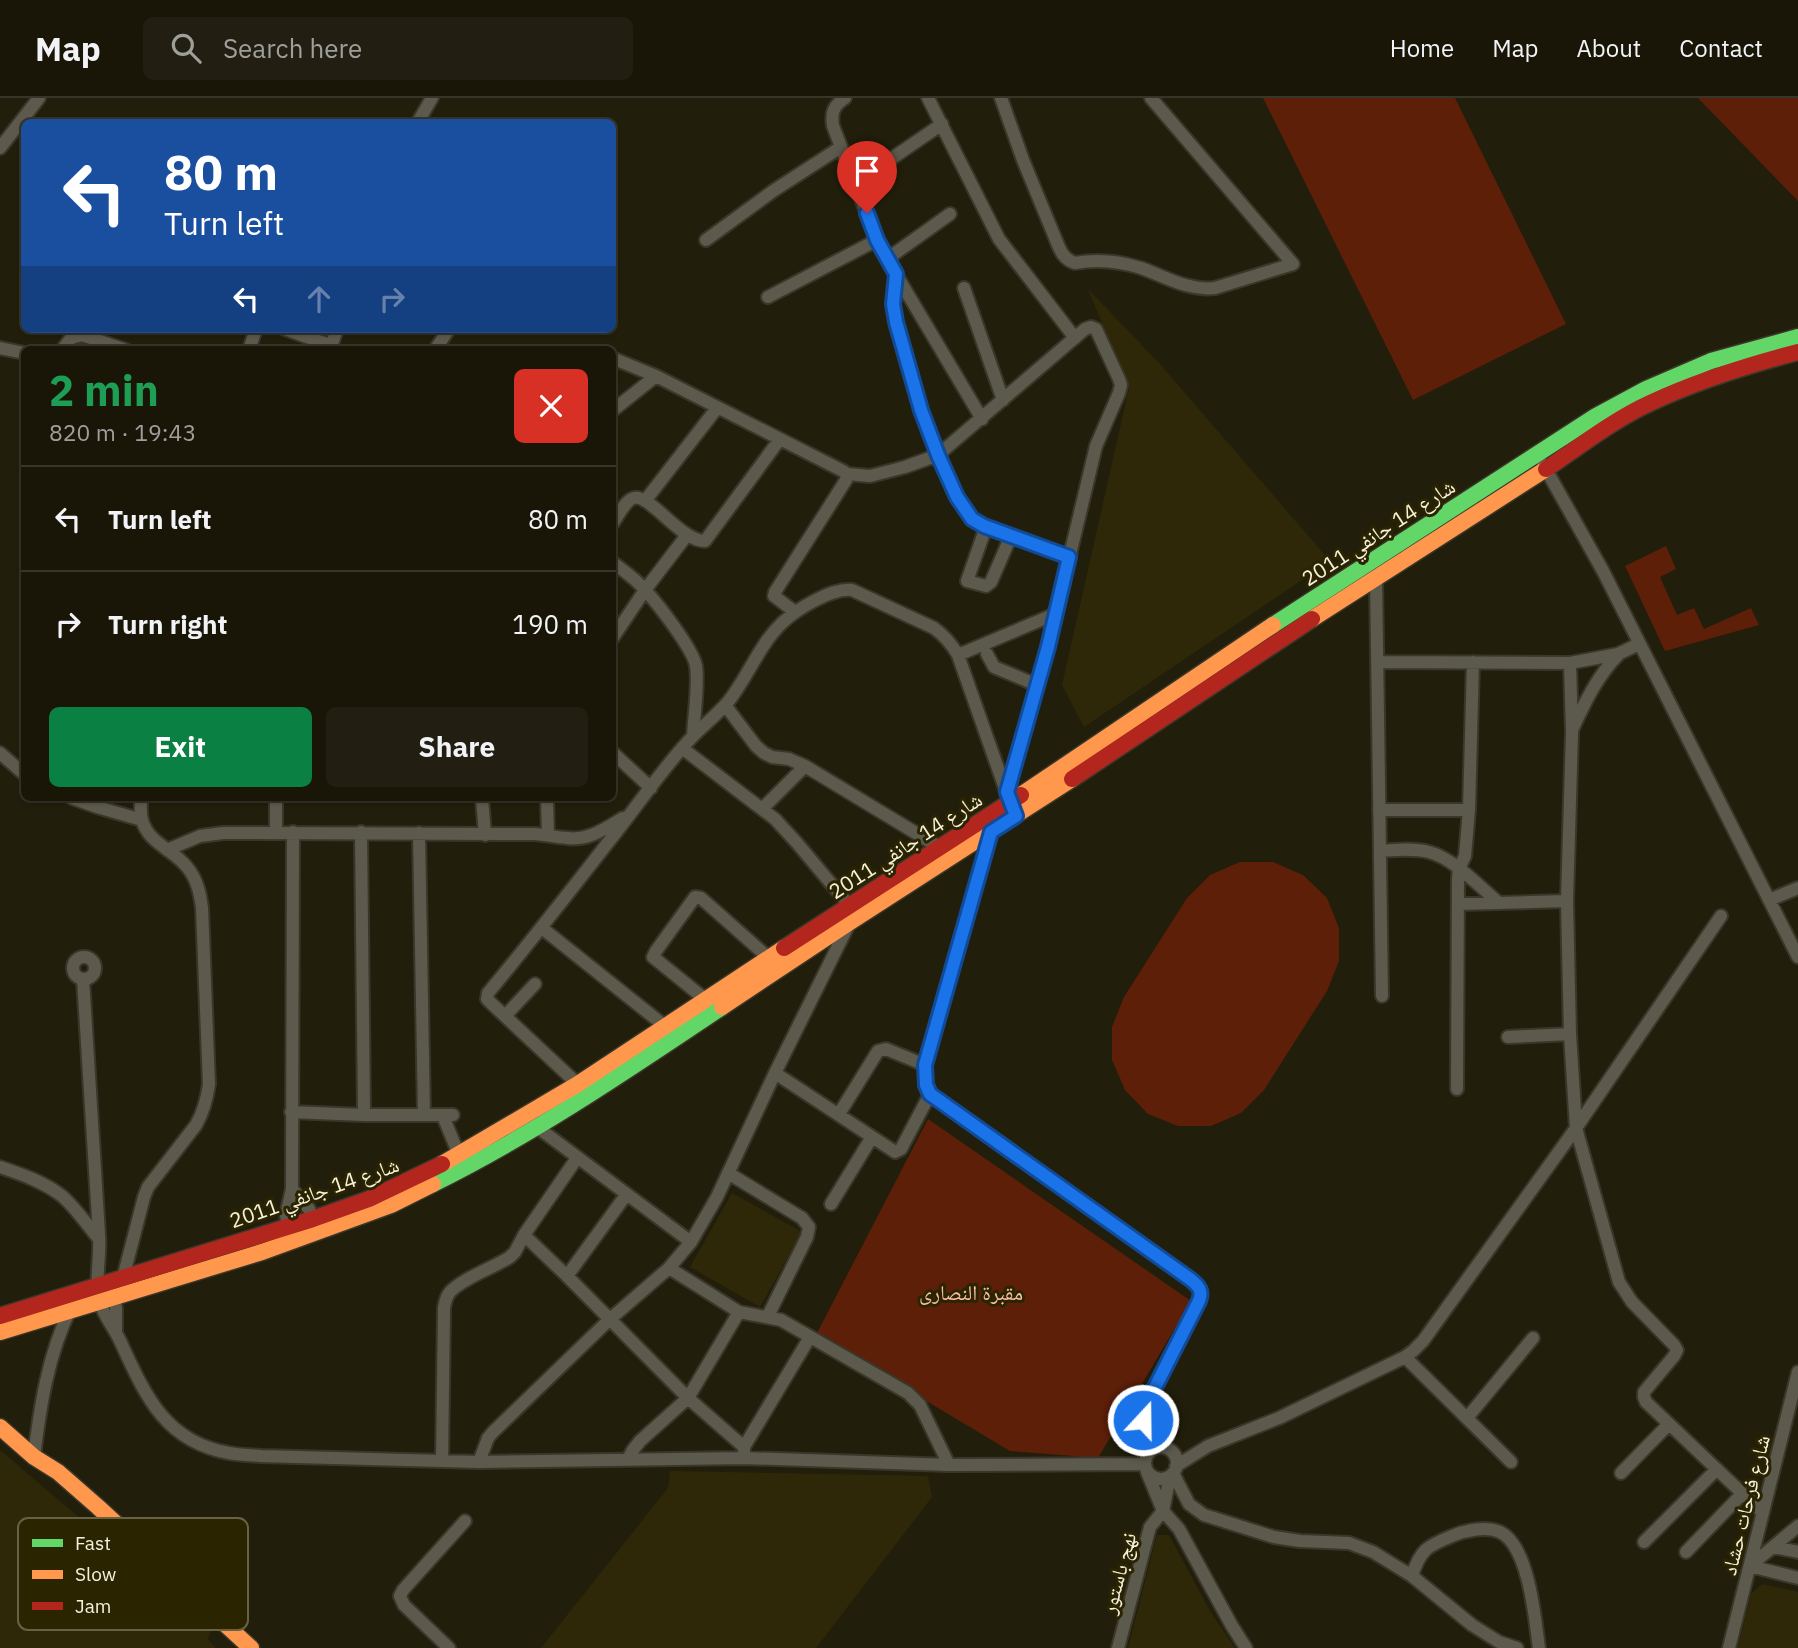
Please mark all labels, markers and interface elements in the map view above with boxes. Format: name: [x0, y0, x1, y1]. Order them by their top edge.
search box: [143, 17, 633, 80]
text: Map: [35, 27, 101, 70]
icon: search: [167, 29, 205, 67]
text: Search here: [223, 31, 362, 65]
text: Home: [1390, 32, 1454, 64]
text: Map: [1492, 32, 1538, 64]
text: About: [1576, 32, 1641, 64]
text: Contact: [1679, 32, 1763, 64]
text: 80 m: [164, 140, 278, 203]
pin: [837, 141, 897, 213]
icon: left: [49, 147, 140, 238]
icon: arrive: [848, 152, 886, 190]
text: Turn left: [164, 202, 284, 244]
icon: left: [227, 280, 265, 318]
icon: ahead: [300, 280, 338, 318]
icon: right: [373, 280, 411, 318]
text: 2 min: [49, 363, 159, 418]
button: close: [514, 369, 588, 443]
text: 820 m · 19:43: [49, 417, 196, 447]
street label: شارع 14 جانفي 2011: [1296, 472, 1462, 595]
icon: left: [49, 500, 87, 538]
text: Turn left: [108, 502, 211, 536]
text: 80 m: [528, 502, 588, 536]
icon: right: [49, 605, 87, 643]
text: Turn right: [108, 607, 227, 641]
text: 190 m: [512, 607, 588, 641]
button: Exit: [49, 707, 312, 787]
button: Share: [326, 707, 588, 787]
street label: شارع 14 جانفي 2011: [823, 785, 989, 908]
street label: شارع 14 جانفي 2011: [226, 1150, 404, 1237]
park label: مقبرة النصارى: [919, 1278, 1023, 1306]
position arrow: [1106, 1383, 1180, 1457]
street label: شارع فرحات حشاد: [1714, 1432, 1776, 1578]
legend: [18, 1518, 248, 1630]
street label: نهج باستور: [1093, 1529, 1142, 1618]
text: Fast: [75, 1531, 111, 1555]
text: Slow: [75, 1562, 116, 1586]
text: Jam: [75, 1594, 111, 1618]

